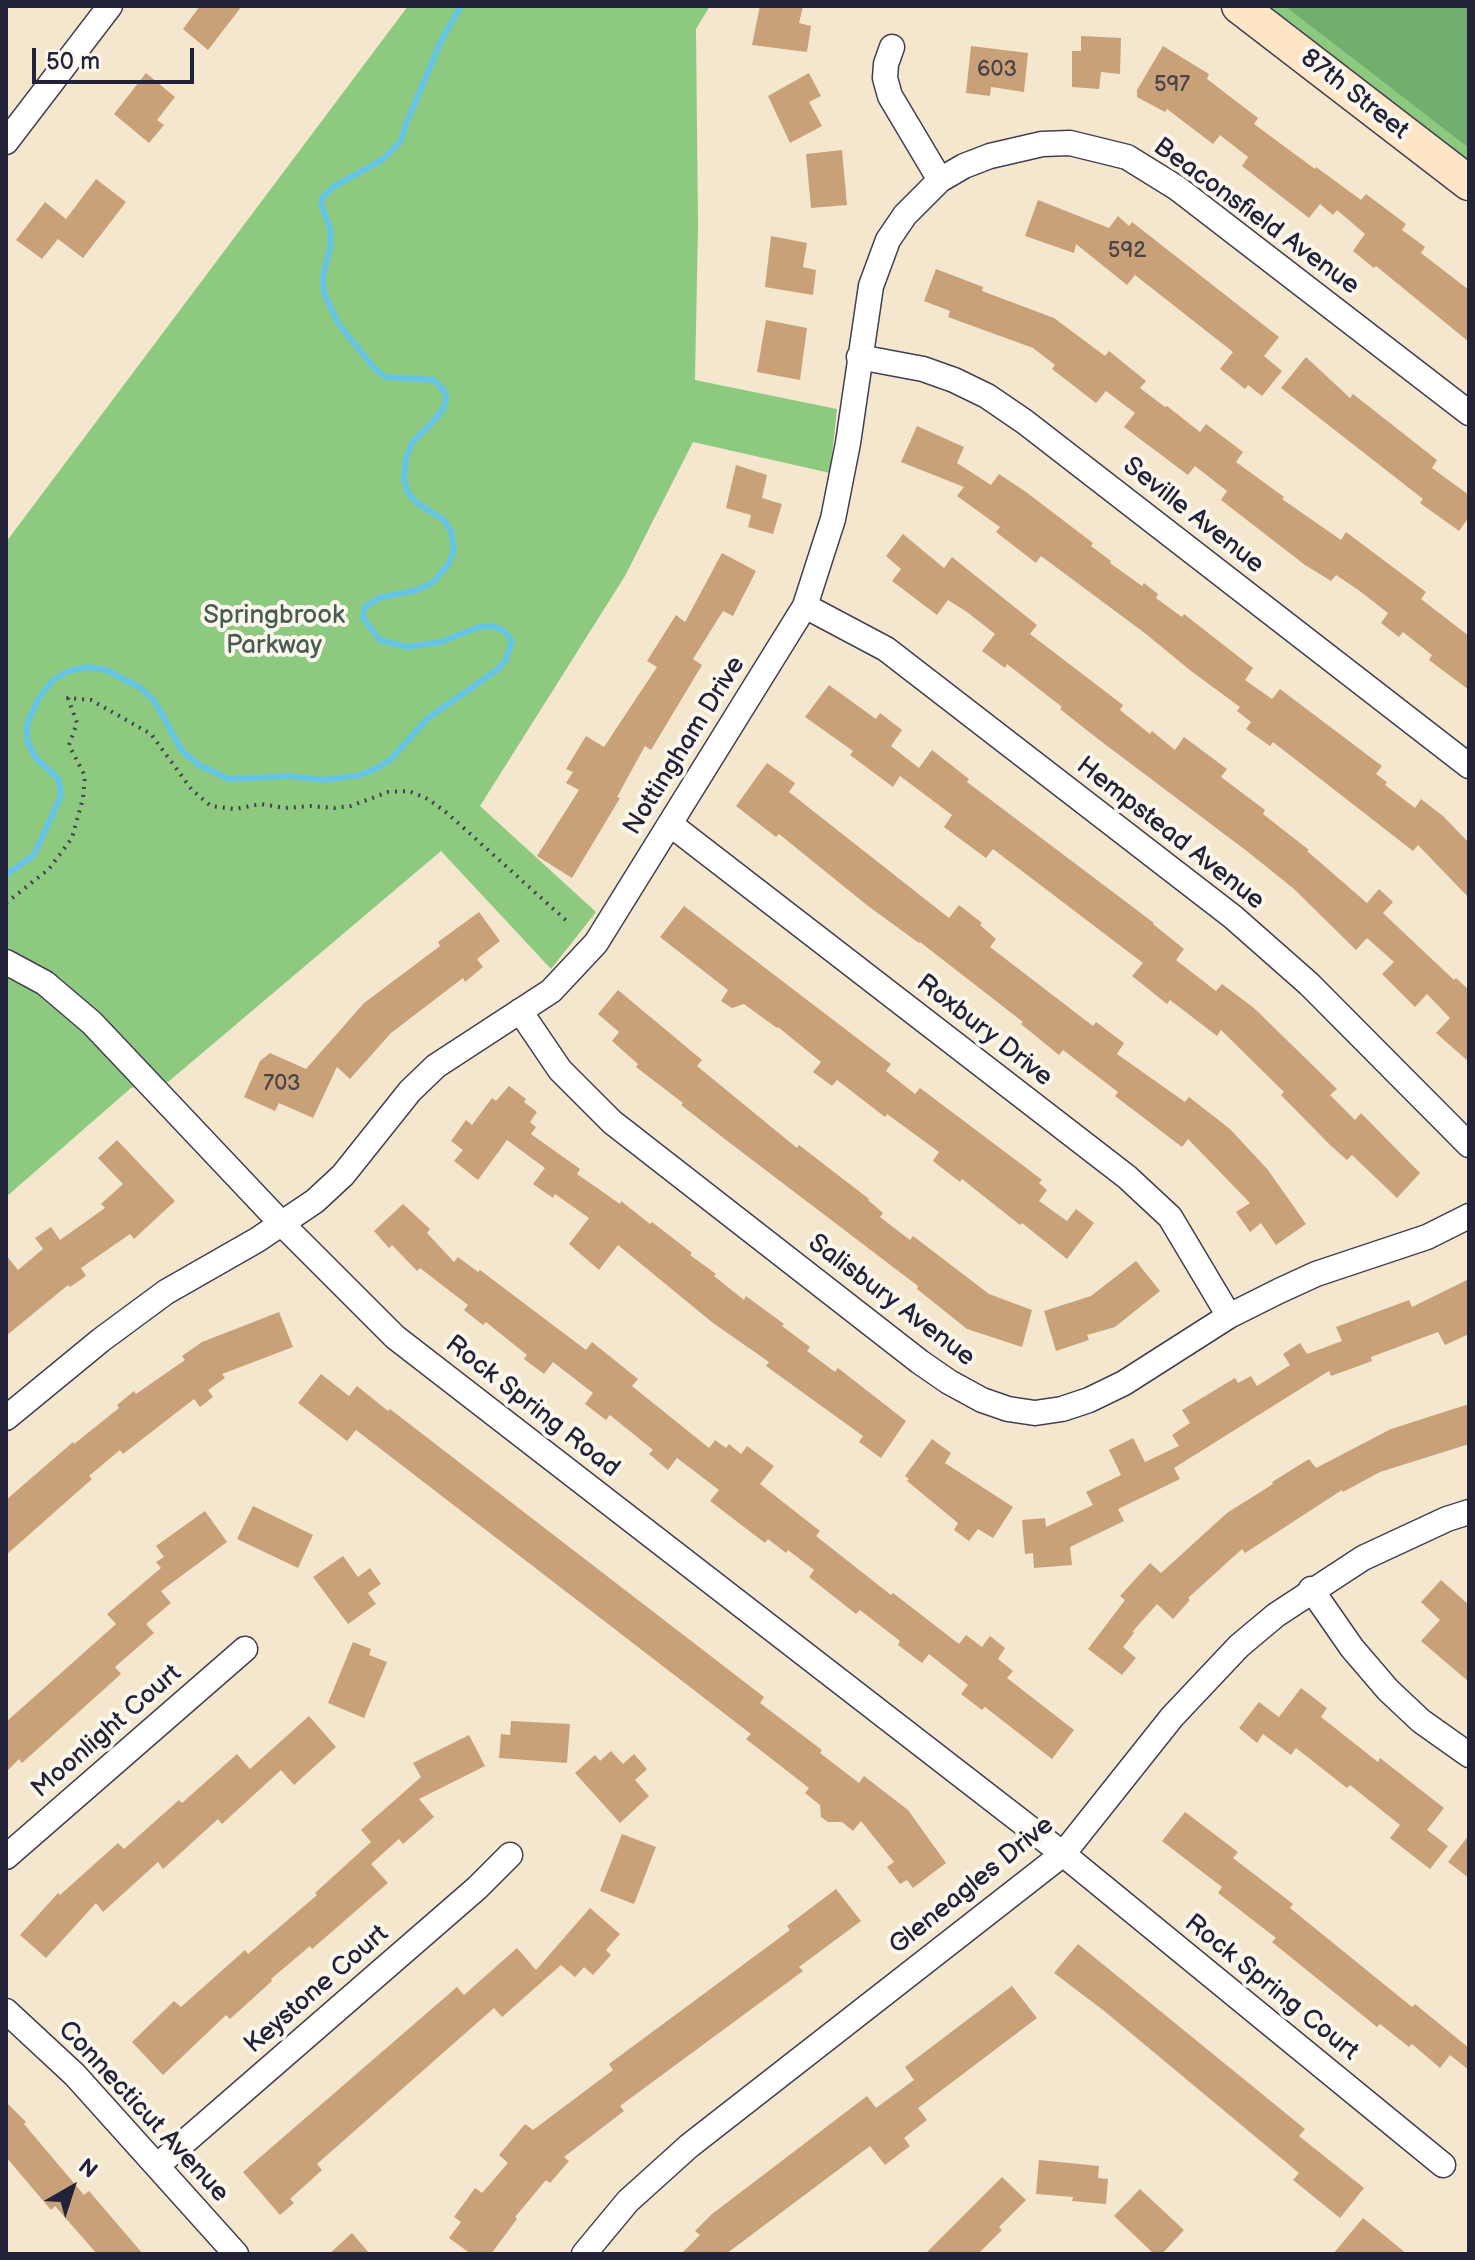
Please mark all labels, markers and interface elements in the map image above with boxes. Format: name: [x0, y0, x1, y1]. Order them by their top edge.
scale bar: [36, 32, 198, 82]
street label: 87th Street: [1294, 43, 1414, 147]
text: 50 m: [46, 47, 100, 76]
house number: 603: [977, 57, 1017, 83]
house number: 597: [1154, 72, 1190, 98]
street label: Beaconsfield Avenue: [1147, 132, 1365, 302]
house number: 592: [1108, 238, 1146, 264]
street label: Seville Avenue: [1116, 451, 1270, 581]
park label: Springbrook Parkway: [203, 600, 345, 662]
street label: Nottingham Drive: [618, 651, 752, 841]
street label: Hempstead Avenue: [1070, 751, 1270, 917]
street label: Roxbury Drive: [910, 968, 1058, 1094]
house number: 703: [263, 1071, 301, 1097]
street label: Salisbury Avenue: [801, 1228, 981, 1374]
street label: Rock Spring Road: [439, 1329, 625, 1485]
street label: Moonlight Court: [26, 1659, 188, 1805]
street label: Gleneagles Drive: [884, 1810, 1060, 1962]
street label: Rock Spring Court: [1178, 1908, 1364, 2068]
street label: Keystone Court: [239, 1919, 395, 2061]
street label: Connecticut Avenue: [51, 2015, 235, 2209]
north arrow: [32, 2148, 112, 2228]
text: N: [72, 2153, 102, 2185]

